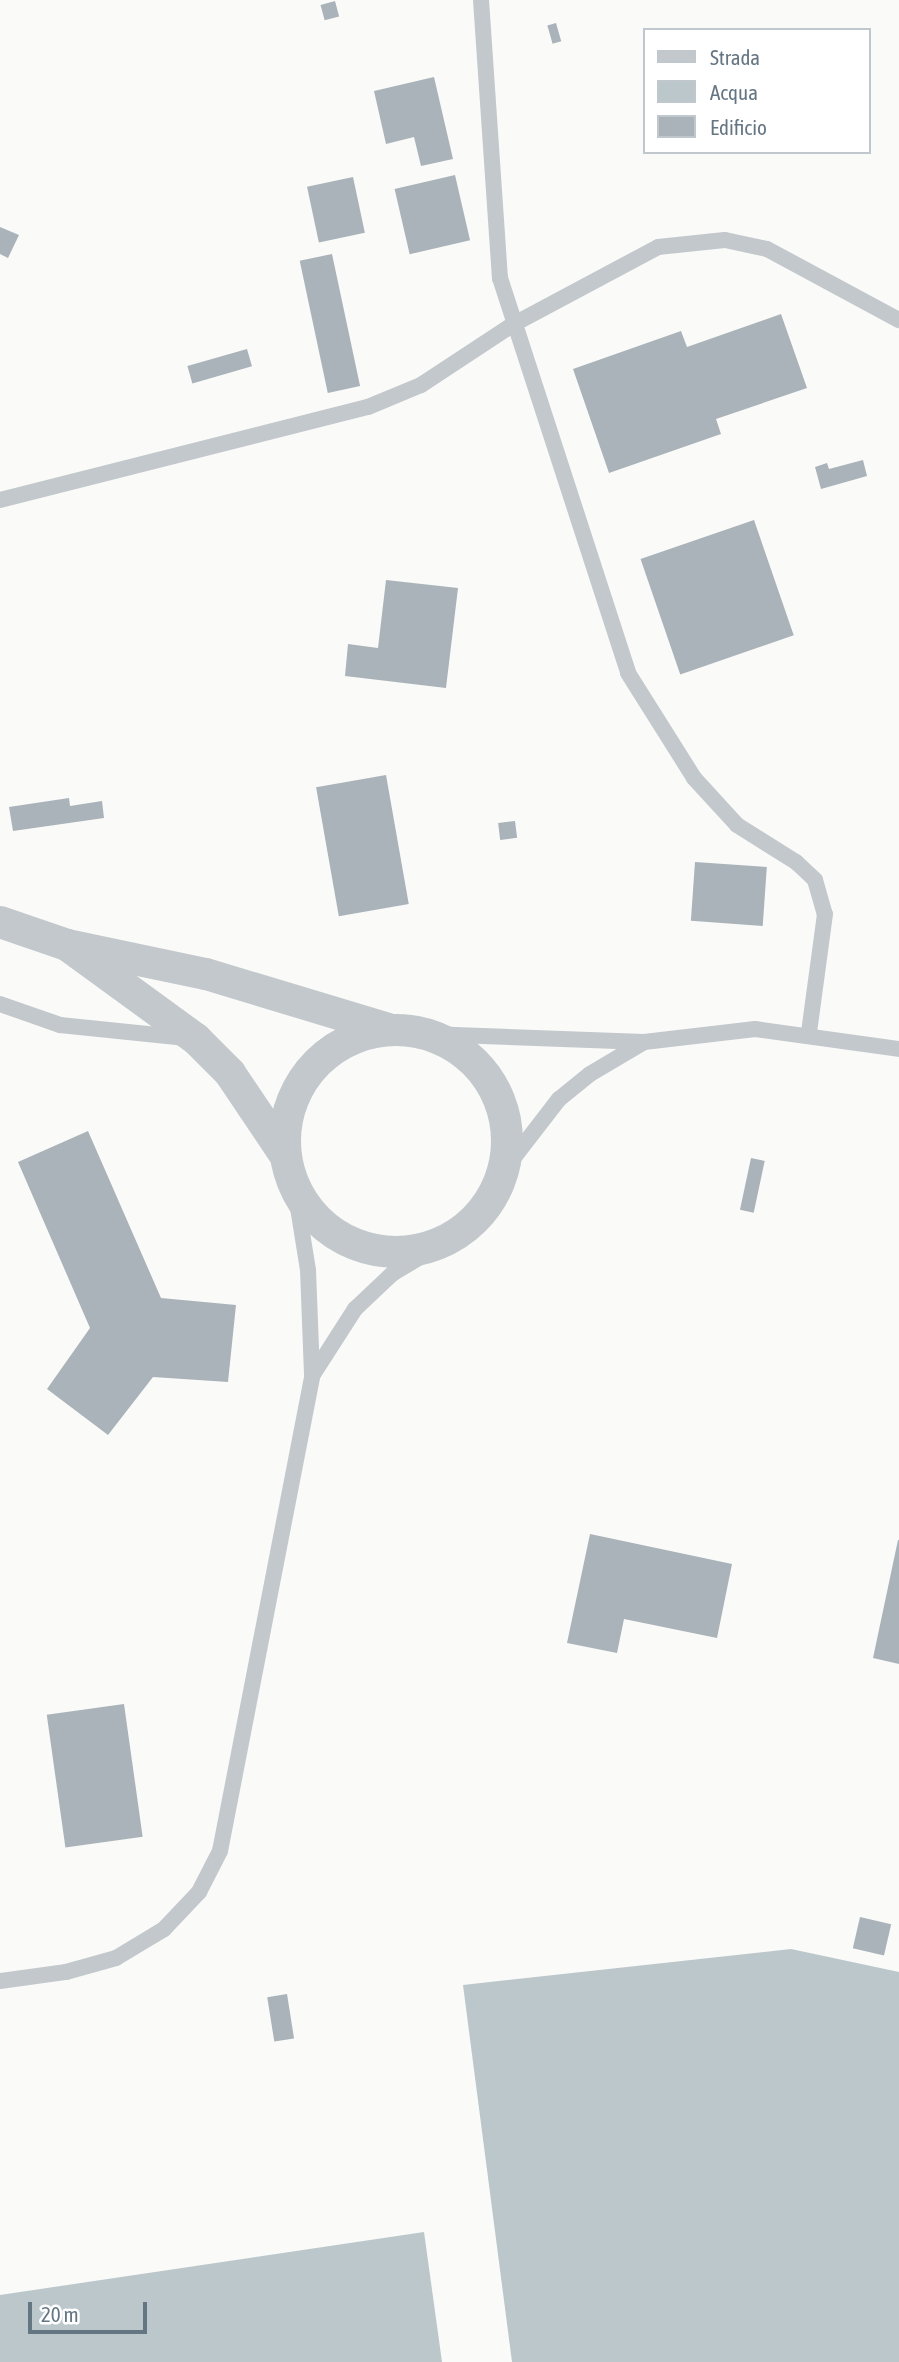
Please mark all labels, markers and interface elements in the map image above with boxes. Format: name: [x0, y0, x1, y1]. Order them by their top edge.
legend: [643, 28, 871, 154]
text: Strada: [710, 45, 760, 69]
text: Acqua: [710, 80, 758, 104]
text: Edificio: [710, 115, 767, 139]
scale bar: [32, 2288, 150, 2332]
text: 20 m: [41, 2302, 79, 2326]

